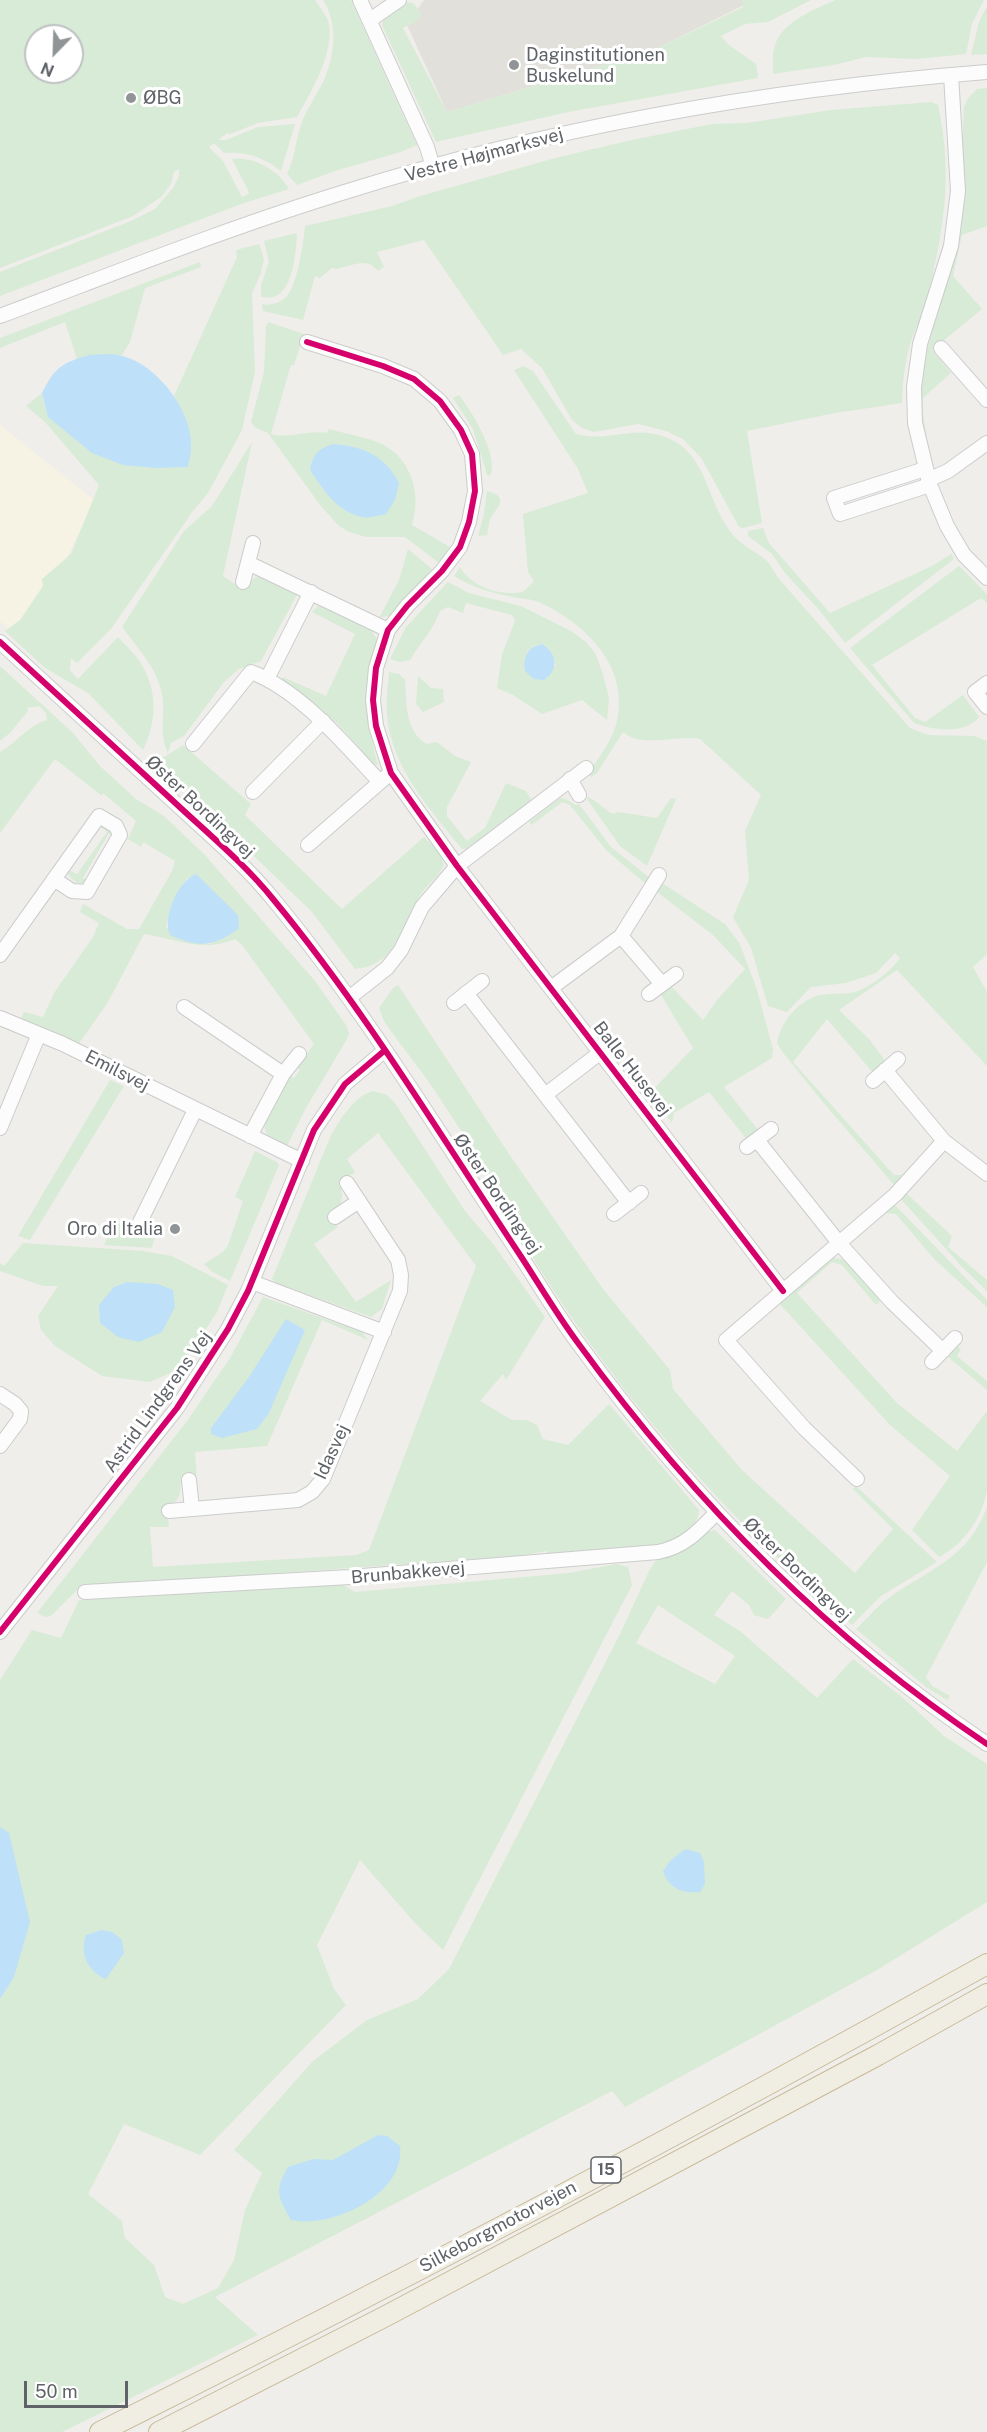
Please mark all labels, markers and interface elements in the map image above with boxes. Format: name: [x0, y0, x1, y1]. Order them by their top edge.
north arrow: [24, 24, 84, 84]
place label: Daginstitutionen Buskelund: [526, 44, 665, 86]
text: N: [38, 58, 57, 80]
marker: Daginstitutionen Buskelund: [507, 58, 521, 72]
place label: ØBG: [143, 87, 182, 109]
marker: ØBG: [124, 91, 138, 105]
street label: Vestre Højmarksvej: [402, 123, 566, 187]
street label: Øster Bordingvej: [141, 751, 259, 863]
street label: Balle Husevej: [588, 1017, 676, 1121]
street label: Emilsvej: [81, 1046, 153, 1096]
street label: Øster Bordingvej: [449, 1130, 545, 1258]
place label: Oro di Italia: [67, 1218, 163, 1240]
marker: Oro di Italia: [168, 1222, 182, 1236]
street label: Astrid Lindgrens Vej: [99, 1327, 217, 1477]
street label: Idasvej: [310, 1421, 354, 1483]
street label: Øster Bordingvej: [739, 1513, 855, 1627]
street label: Brunbakkevej: [350, 1557, 466, 1589]
road number: 15: [591, 2157, 621, 2183]
street label: Silkeborgmotorvejen: [416, 2176, 580, 2278]
scale bar: [27, 2369, 130, 2407]
text: 50 m: [35, 2381, 78, 2402]

